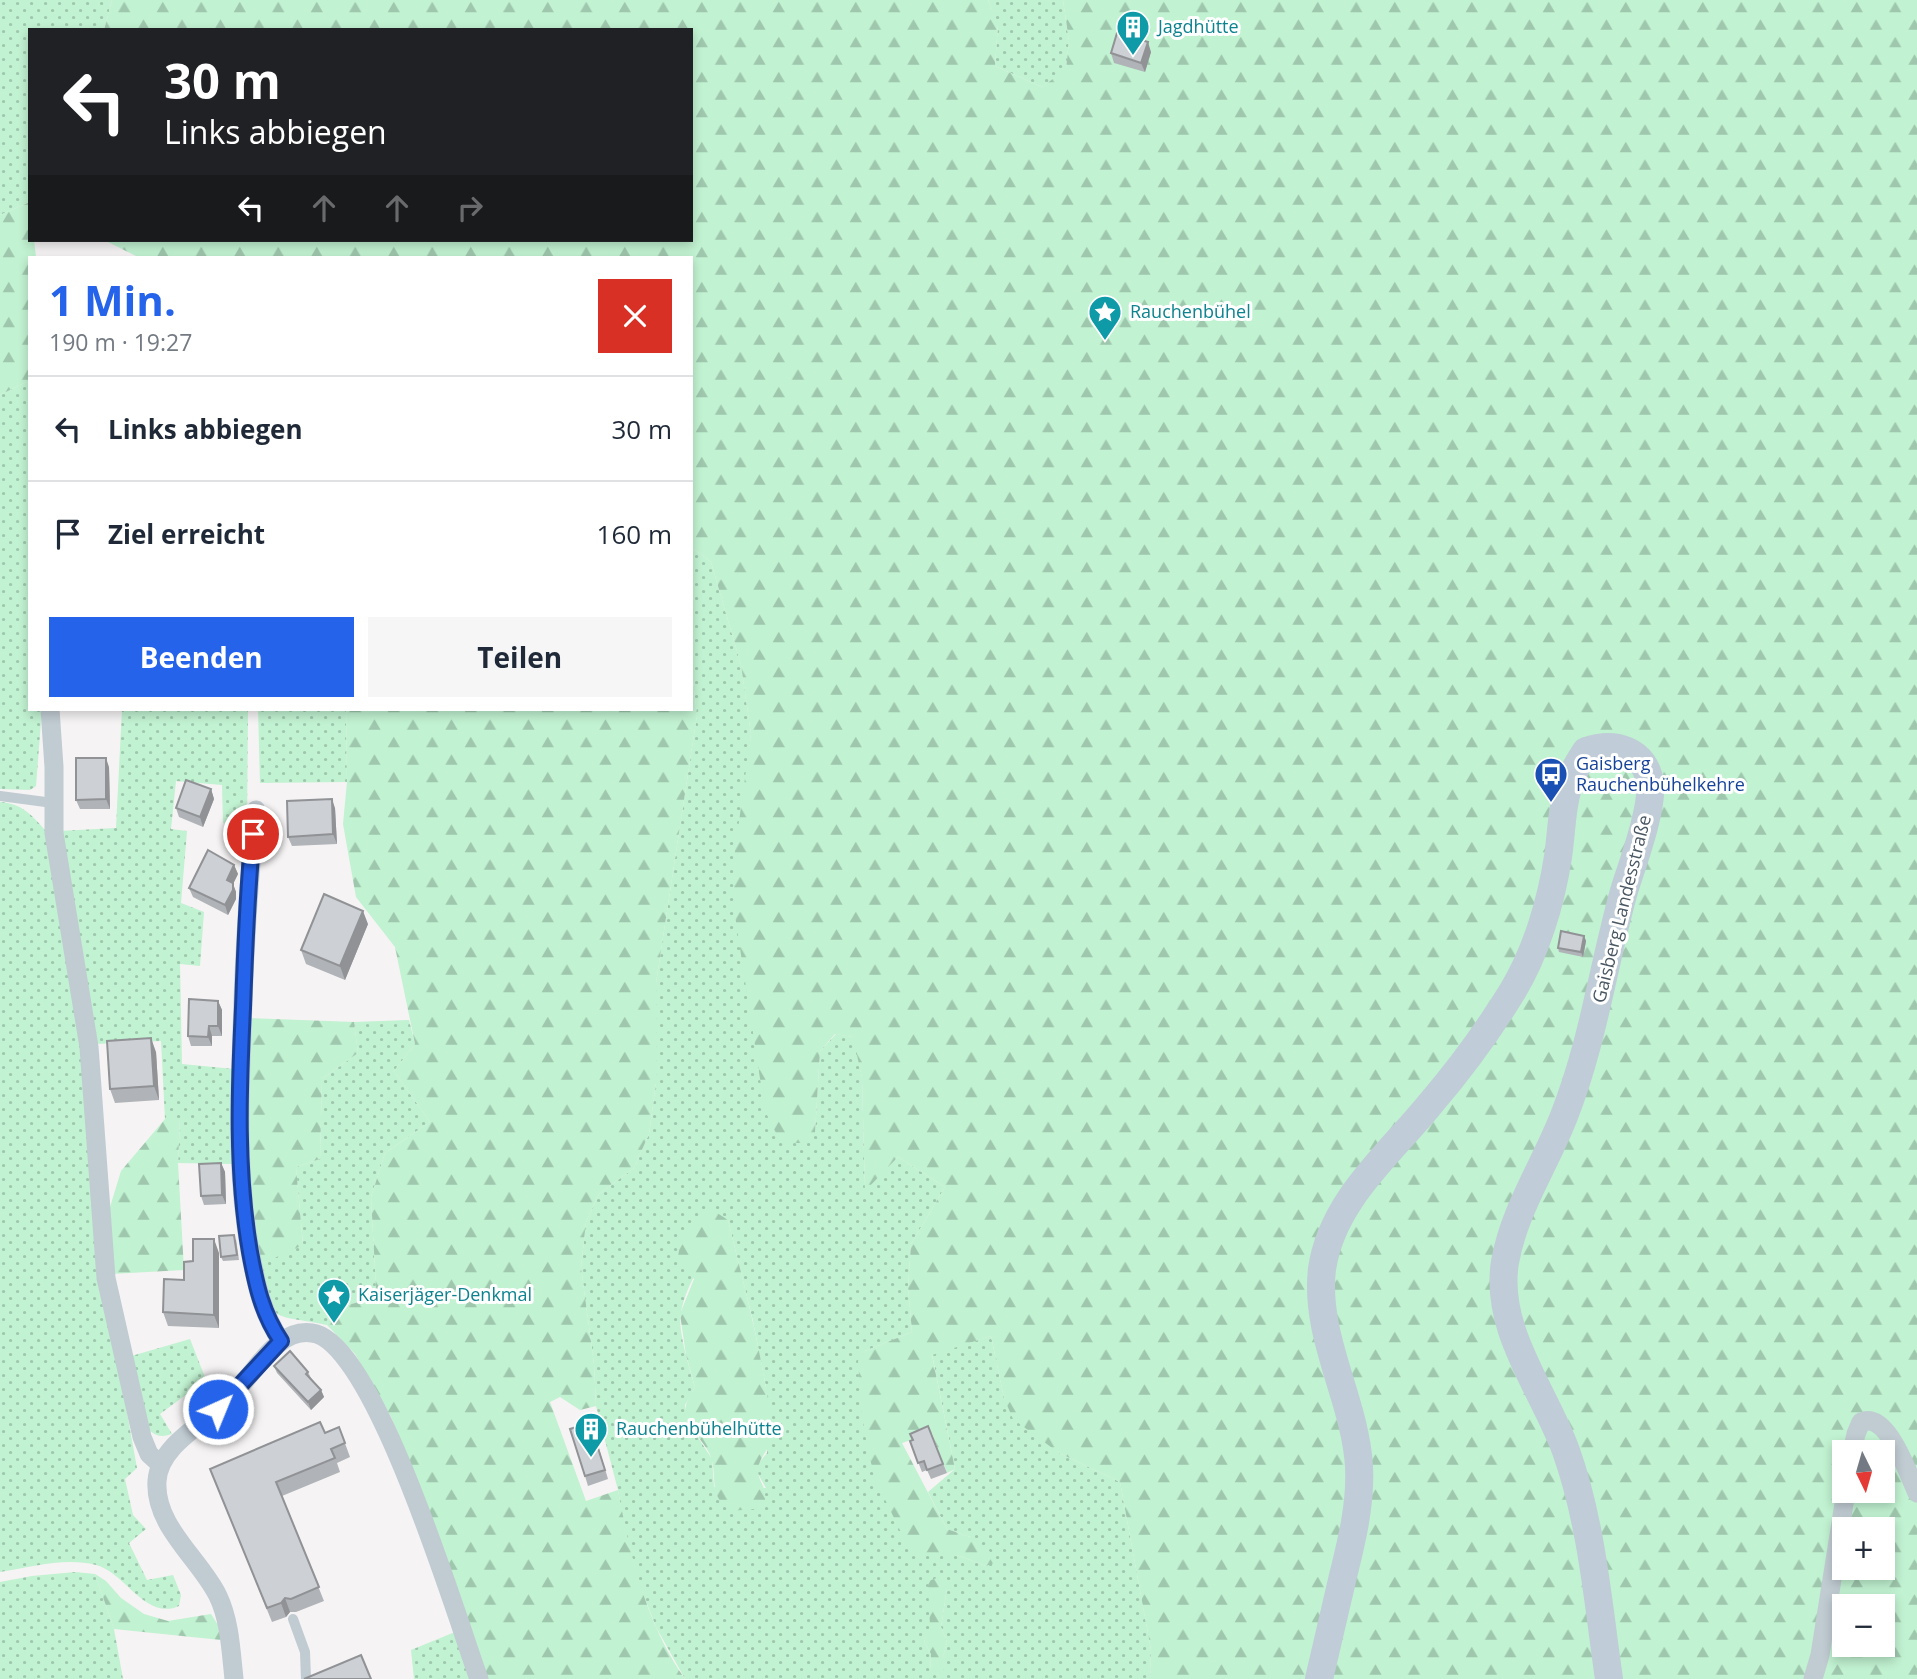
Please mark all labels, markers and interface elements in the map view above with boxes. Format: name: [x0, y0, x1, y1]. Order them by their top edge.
building icon: Jagdhütte: [1114, 8, 1152, 57]
place label: Jagdhütte: [1156, 14, 1239, 38]
text: 30 m: [164, 47, 281, 113]
icon: left: [49, 56, 140, 147]
text: Links abbiegen: [164, 110, 387, 153]
icon: left: [232, 189, 270, 227]
icon: ahead: [305, 189, 343, 227]
icon: ahead: [378, 189, 416, 227]
icon: right: [451, 189, 489, 227]
text: 1 Min.: [49, 271, 176, 328]
button: close: [598, 279, 672, 353]
place icon: Rauchenbühel: [1086, 293, 1124, 342]
place label: Rauchenbühel: [1130, 299, 1251, 323]
text: 190 m · 19:27: [49, 326, 192, 358]
icon: left: [49, 410, 87, 448]
text: Links abbiegen: [108, 411, 303, 447]
text: 30 m: [611, 411, 672, 447]
icon: arrive: [49, 515, 87, 553]
text: Ziel erreicht: [108, 516, 265, 552]
text: 160 m: [597, 516, 672, 552]
button: Beenden: [49, 617, 354, 697]
button: Teilen: [368, 617, 672, 697]
place label: Gaisberg Rauchenbühelkehre: [1576, 751, 1745, 796]
bus stop icon: Gaisberg Rauchenbühelkehre: [1532, 755, 1570, 804]
pin: [223, 804, 283, 864]
street label: Gaisberg Landesstraße: [1586, 812, 1656, 1005]
icon: arrive: [234, 815, 272, 853]
place icon: Kaiserjäger-Denkmal: [315, 1276, 353, 1325]
place label: Kaiserjäger-Denkmal: [358, 1282, 532, 1306]
position arrow: [181, 1372, 255, 1446]
building icon: Rauchenbühelhütte: [572, 1410, 610, 1459]
place label: Rauchenbühelhütte: [616, 1416, 782, 1440]
north arrow: [1832, 1440, 1895, 1503]
map controls: [1832, 1440, 1895, 1657]
button: +: [1832, 1517, 1895, 1580]
button: −: [1832, 1594, 1895, 1657]

